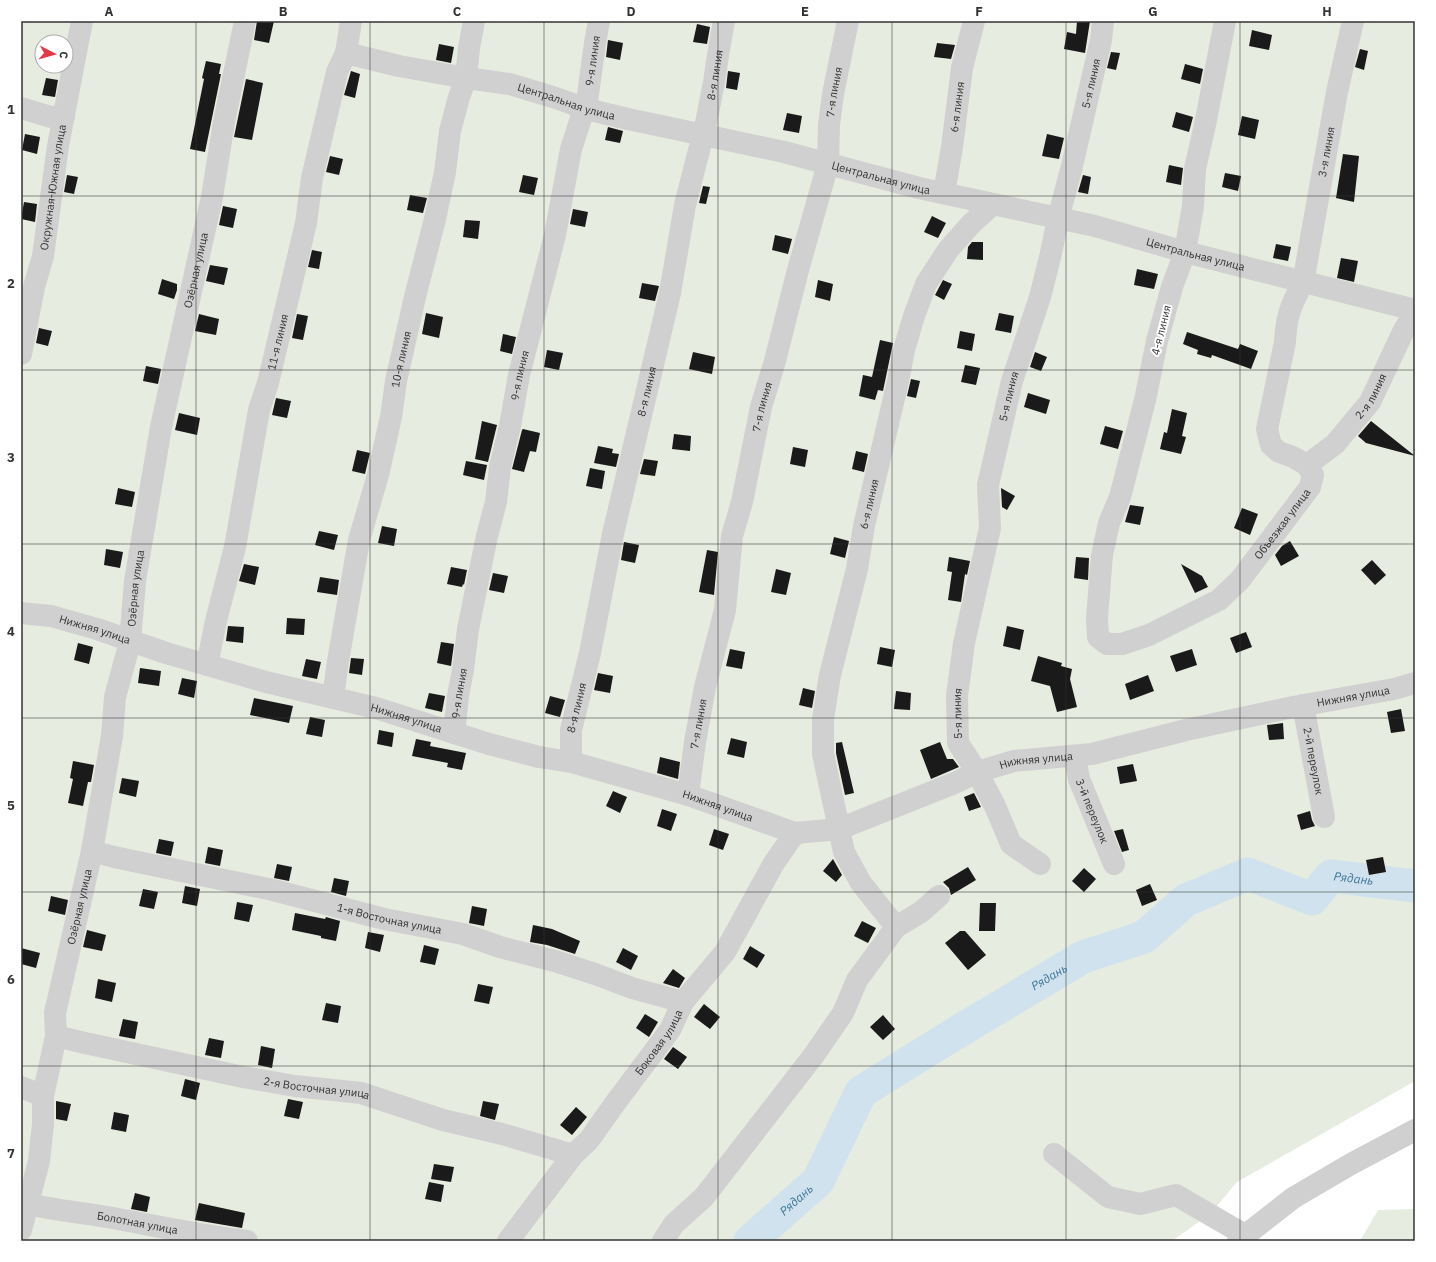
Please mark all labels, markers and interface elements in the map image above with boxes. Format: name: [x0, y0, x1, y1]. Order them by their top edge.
text: A: [105, 3, 114, 20]
text: B: [279, 3, 288, 20]
text: C: [453, 3, 462, 20]
text: D: [626, 3, 636, 20]
text: E: [801, 3, 809, 20]
text: F: [975, 3, 983, 20]
text: G: [1148, 3, 1158, 20]
text: H: [1322, 3, 1332, 20]
north arrow: [34, 34, 74, 74]
street label: 9-я линия: [582, 34, 603, 87]
street label: 8-я линия: [704, 49, 726, 101]
text: С: [57, 51, 71, 59]
street label: 5-я линия: [1078, 57, 1104, 110]
street label: 7-я линия: [823, 66, 845, 118]
street label: Центральная улица: [516, 80, 617, 123]
street label: 6-я линия: [947, 81, 967, 133]
text: 1: [7, 101, 15, 118]
street label: Окружная-Южная улица: [37, 123, 69, 251]
street label: 3-я линия: [1315, 125, 1338, 178]
street label: Центральная улица: [830, 158, 932, 197]
street label: Озёрная улица: [181, 231, 211, 309]
street label: Центральная улица: [1145, 234, 1246, 274]
text: 2: [7, 275, 15, 292]
street label: 4-я линия: [1148, 304, 1174, 356]
street label: 11-я линия: [264, 312, 291, 372]
street label: 10-я линия: [388, 330, 414, 388]
street label: 9-я линия: [508, 349, 532, 402]
street label: 8-я линия: [634, 365, 659, 418]
street label: 5-я линия: [996, 370, 1022, 423]
street label: 2-я линия: [1352, 371, 1389, 422]
street label: 7-я линия: [749, 380, 775, 433]
text: 3: [7, 449, 15, 466]
street label: 6-я линия: [857, 477, 882, 530]
street label: Объезжая улица: [1251, 486, 1313, 562]
street label: Озёрная улица: [124, 549, 147, 627]
street label: Нижняя улица: [58, 612, 133, 647]
text: 4: [7, 623, 15, 640]
street label: 9-я линия: [449, 667, 470, 719]
street label: 8-я линия: [564, 681, 589, 734]
street label: Нижняя улица: [1316, 683, 1391, 710]
street label: 5-я линия: [950, 687, 965, 739]
street label: 7-я линия: [687, 697, 710, 750]
street label: Нижняя улица: [369, 700, 444, 736]
street label: 2-й переулок: [1300, 726, 1327, 796]
street label: Нижняя улица: [998, 749, 1073, 772]
street label: 3-й переулок: [1073, 777, 1112, 845]
street label: Нижняя улица: [681, 787, 755, 825]
text: 5: [7, 797, 15, 814]
street label: Озёрная улица: [64, 867, 95, 946]
water label: Рядань: [1333, 868, 1374, 888]
street label: 1-я Восточная улица: [335, 900, 443, 937]
water label: Рядань: [1028, 960, 1070, 993]
text: 6: [7, 971, 15, 988]
street label: Боковая улица: [632, 1007, 686, 1078]
street label: 2-я Восточная улица: [263, 1074, 372, 1102]
text: 7: [7, 1145, 15, 1162]
water label: Рядань: [776, 1181, 816, 1218]
street label: Болотная улица: [96, 1208, 179, 1237]

